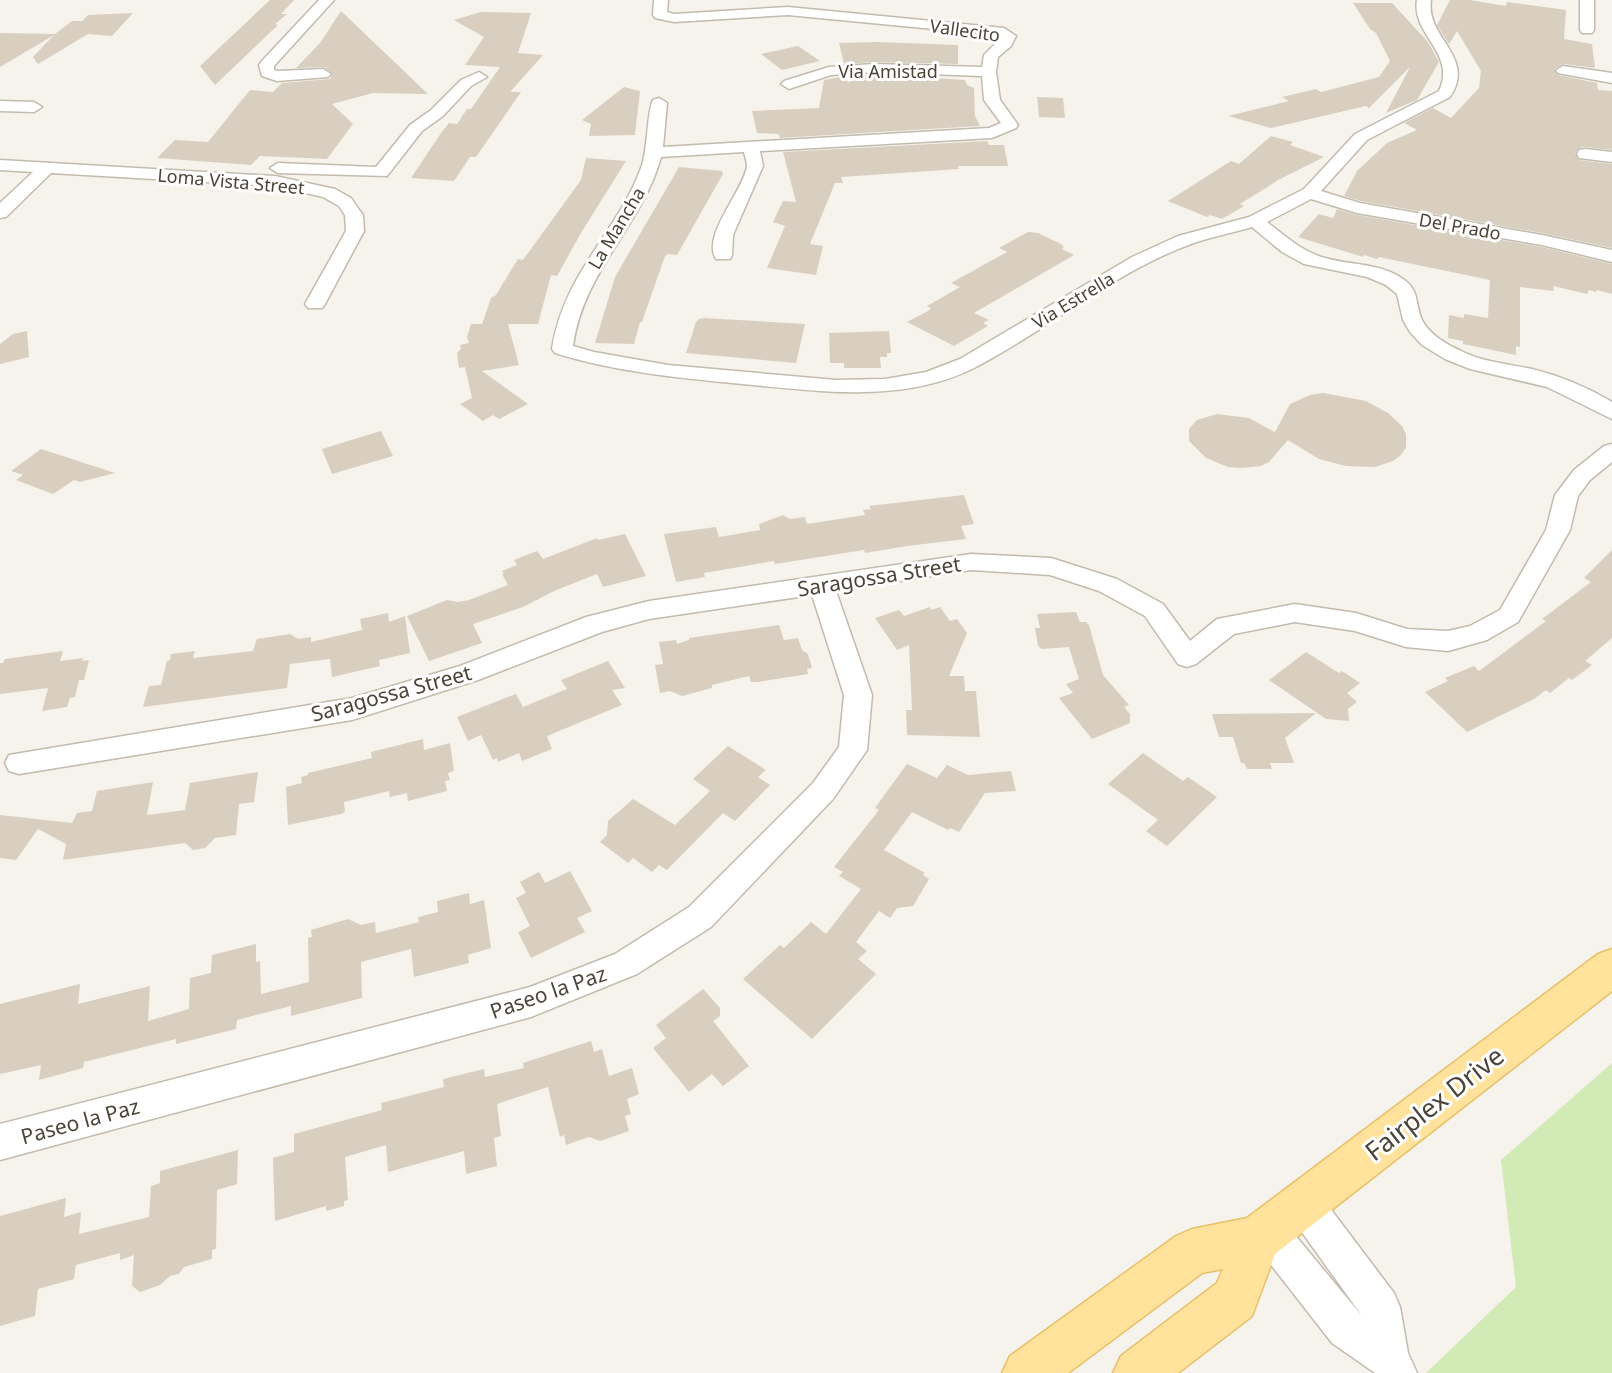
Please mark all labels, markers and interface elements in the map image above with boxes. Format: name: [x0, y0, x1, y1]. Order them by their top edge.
street label: Vallecito: [928, 13, 1002, 47]
street label: Via Amistad: [838, 59, 938, 83]
street label: Loma Vista Street: [156, 163, 306, 199]
street label: La Mancha: [582, 183, 650, 273]
street label: Del Prado: [1417, 207, 1503, 245]
street label: Via Estrella: [1027, 266, 1119, 334]
street label: Saragossa Street: [795, 549, 963, 603]
street label: Saragossa Street: [308, 658, 475, 728]
street label: Paseo la Paz: [486, 959, 610, 1025]
street label: Fairplex Drive: [1357, 1037, 1511, 1169]
street label: Paseo la Paz: [18, 1092, 142, 1150]

